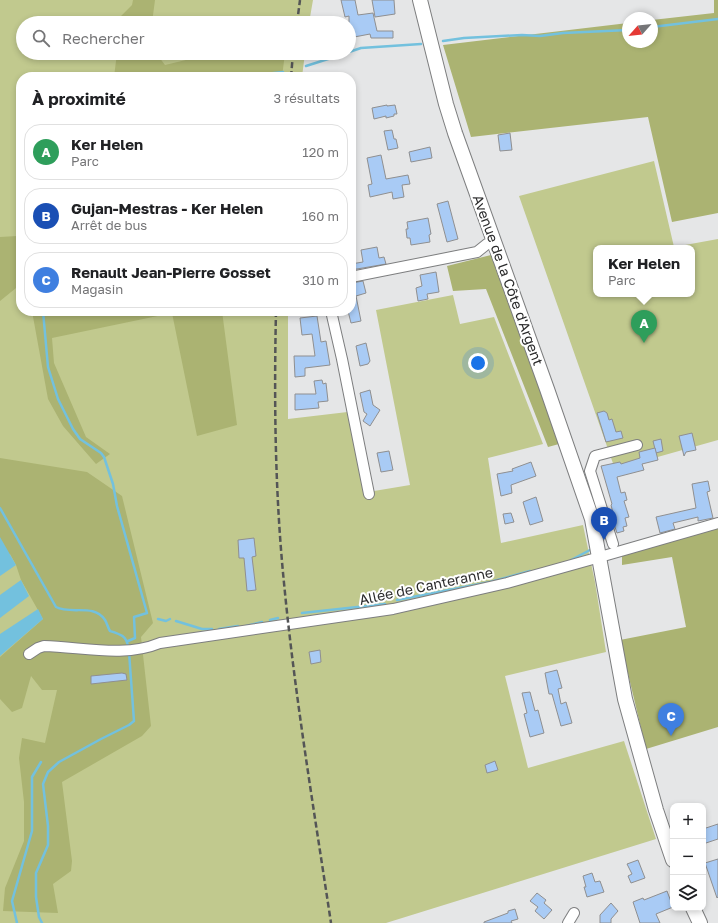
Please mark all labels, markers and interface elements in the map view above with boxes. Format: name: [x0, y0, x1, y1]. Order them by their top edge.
north arrow: [622, 12, 658, 48]
search box: [16, 16, 356, 60]
icon: search: [30, 27, 52, 49]
text: Rechercher: [62, 29, 145, 47]
text: À proximité: [32, 88, 126, 109]
text: 3 résultats: [274, 90, 340, 106]
text: Ker Helen: [71, 135, 143, 153]
text: A: [41, 144, 51, 160]
text: 120 m: [302, 144, 339, 160]
text: Parc: [71, 153, 99, 169]
street label: Avenue de la Côte d'Argent: [470, 192, 547, 367]
text: Gujan-Mestras - Ker Helen: [71, 199, 263, 217]
text: B: [41, 208, 51, 224]
text: 160 m: [302, 208, 339, 224]
text: Arrêt de bus: [71, 217, 147, 233]
popup: [593, 245, 695, 297]
text: Ker Helen: [608, 254, 680, 272]
text: Renault Jean-Pierre Gosset: [71, 263, 271, 281]
text: C: [41, 272, 51, 288]
text: 310 m: [302, 272, 339, 288]
text: Parc: [608, 272, 636, 288]
text: Magasin: [71, 281, 123, 297]
pin: A: [631, 310, 657, 343]
your location: [468, 353, 488, 373]
pin: B: [591, 507, 617, 540]
street label: Allée de Canteranne: [358, 563, 494, 608]
pin: C: [658, 703, 684, 736]
map controls: [670, 803, 706, 911]
button: +: [670, 803, 706, 839]
button: −: [670, 839, 706, 875]
button: layers: [670, 875, 706, 911]

